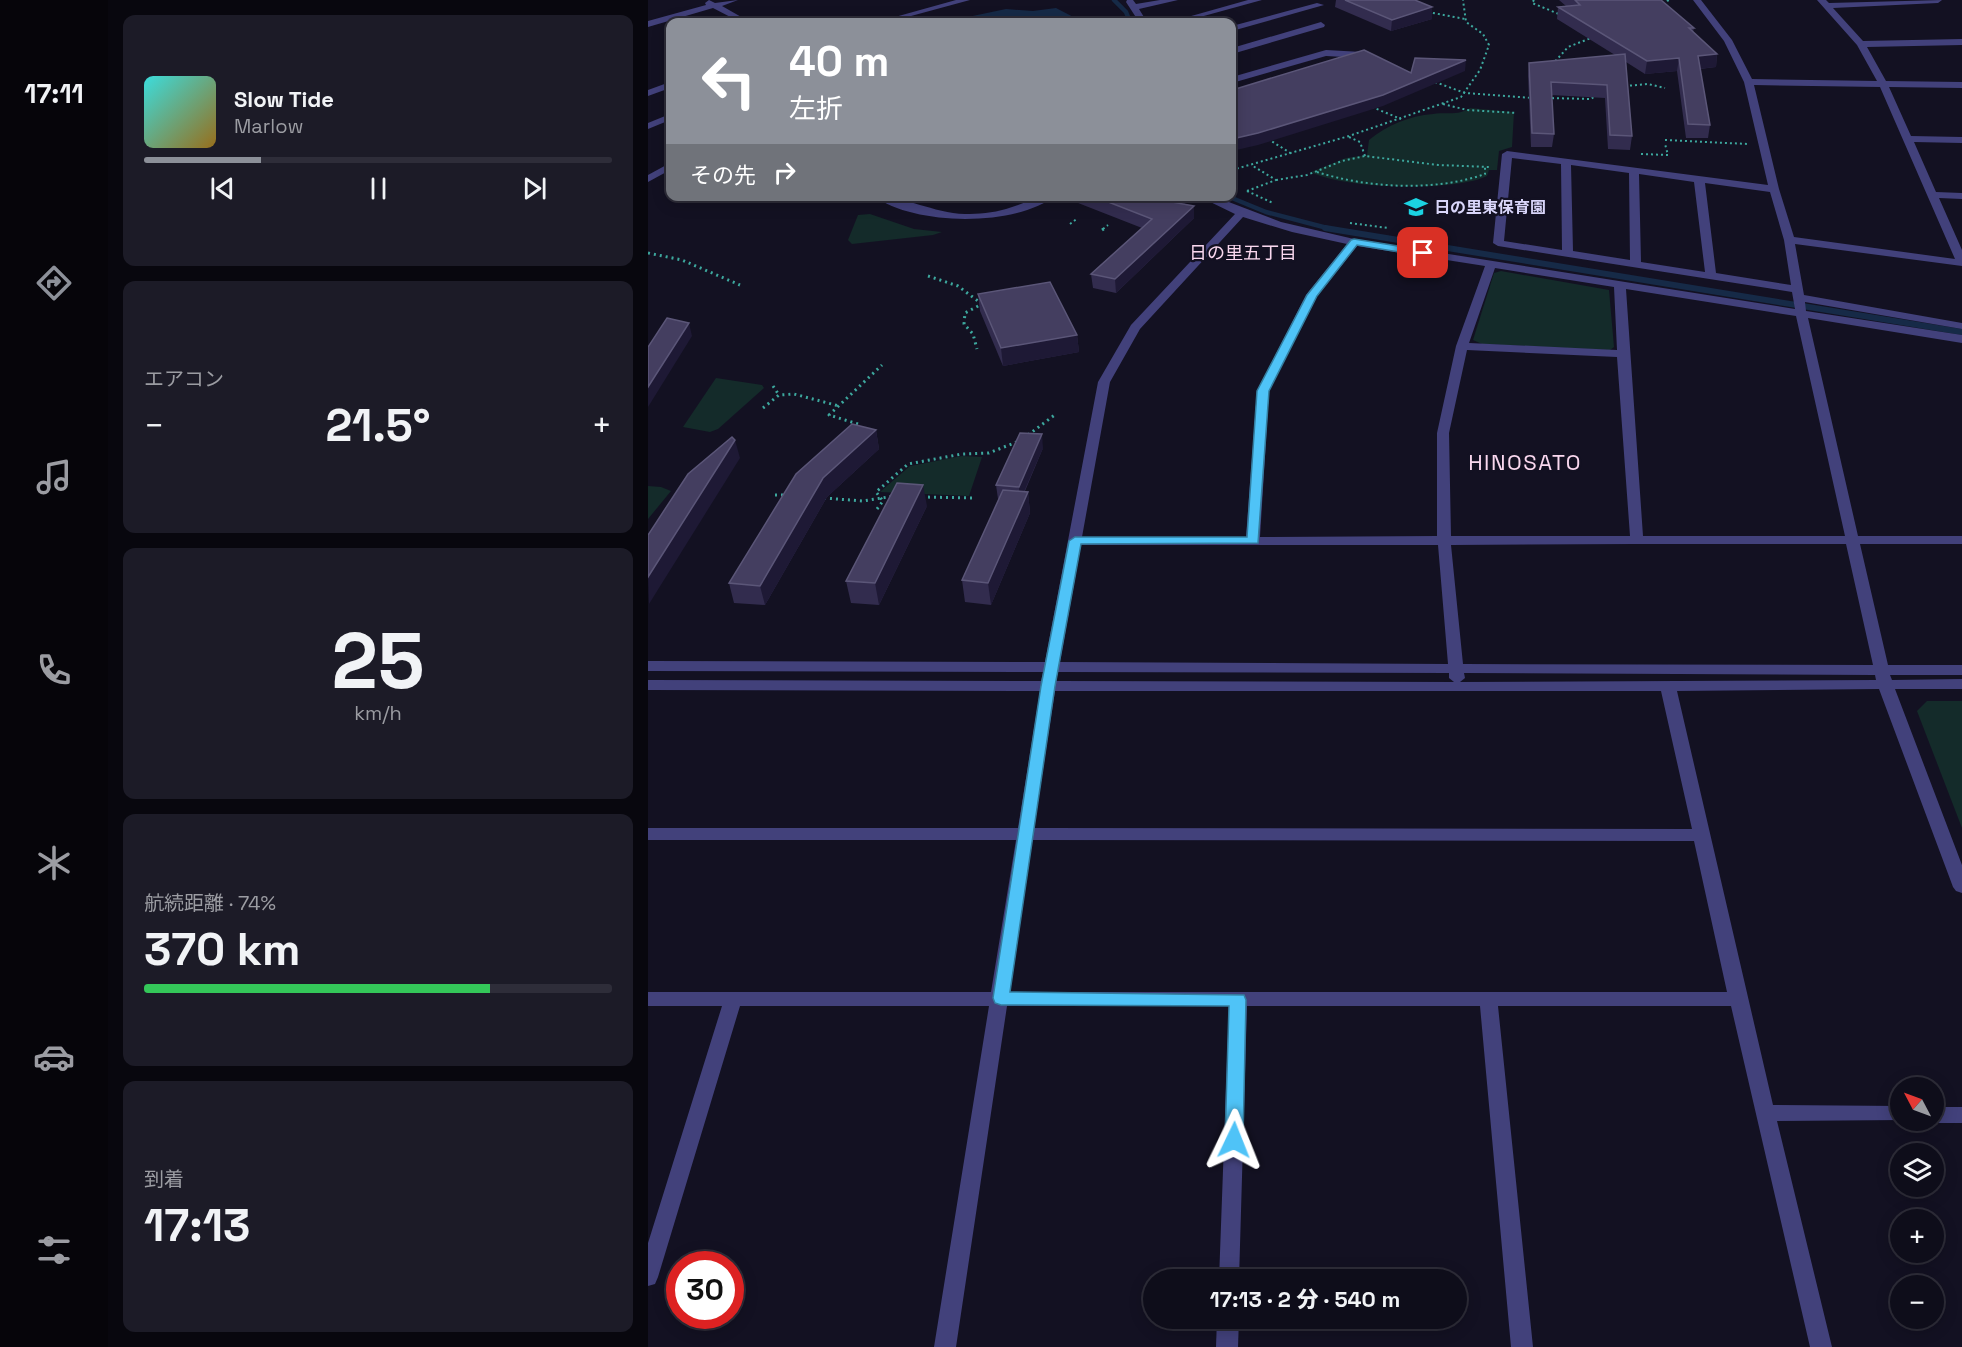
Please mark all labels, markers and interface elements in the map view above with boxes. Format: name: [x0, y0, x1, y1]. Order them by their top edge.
text: 40 m: [789, 35, 889, 88]
icon: left: [690, 42, 768, 120]
text: 17:11: [24, 76, 84, 111]
text: Slow Tide: [234, 85, 334, 113]
text: 左折: [789, 91, 843, 126]
text: Marlow: [234, 113, 303, 139]
icon: right: [768, 156, 801, 189]
text: その先: [690, 161, 756, 189]
icon: previous: [206, 172, 239, 205]
icon: pause: [362, 172, 395, 205]
icon: next: [518, 172, 551, 205]
school or university icon: 日の里東保育園: [1403, 194, 1429, 220]
place label: 日の里東保育園: [1434, 197, 1546, 218]
pin: [1397, 227, 1448, 278]
icon: arrive: [1406, 236, 1439, 269]
district label: 日の里五丁目: [1189, 241, 1297, 264]
icon: directions: [33, 262, 75, 304]
text: エアコン: [144, 366, 224, 392]
text: 21.5°: [325, 397, 431, 454]
text: −: [144, 405, 164, 447]
text: +: [592, 405, 612, 447]
district label: HINOSATO: [1468, 448, 1582, 476]
icon: music: [33, 456, 75, 498]
text: 25: [331, 611, 425, 711]
icon: phone: [33, 649, 75, 691]
text: km/h: [354, 700, 402, 726]
icon: climate: [33, 842, 75, 884]
text: 航続距離 · 74%: [144, 890, 276, 916]
text: 370 km: [144, 921, 301, 978]
icon: car: [33, 1036, 75, 1078]
north arrow: [1890, 1077, 1944, 1131]
map controls: [1890, 1077, 1944, 1329]
position arrow: [1202, 1108, 1266, 1172]
button: layers: [1890, 1143, 1944, 1197]
text: 到着: [144, 1166, 184, 1192]
text: 17:13: [144, 1197, 250, 1254]
button: +: [1890, 1209, 1944, 1263]
icon: filters: [33, 1229, 75, 1271]
speed limit sign: 30: [666, 1251, 744, 1329]
button: −: [1890, 1275, 1944, 1329]
text: 17:13 · 2 分 · 540 m: [1210, 1285, 1400, 1313]

